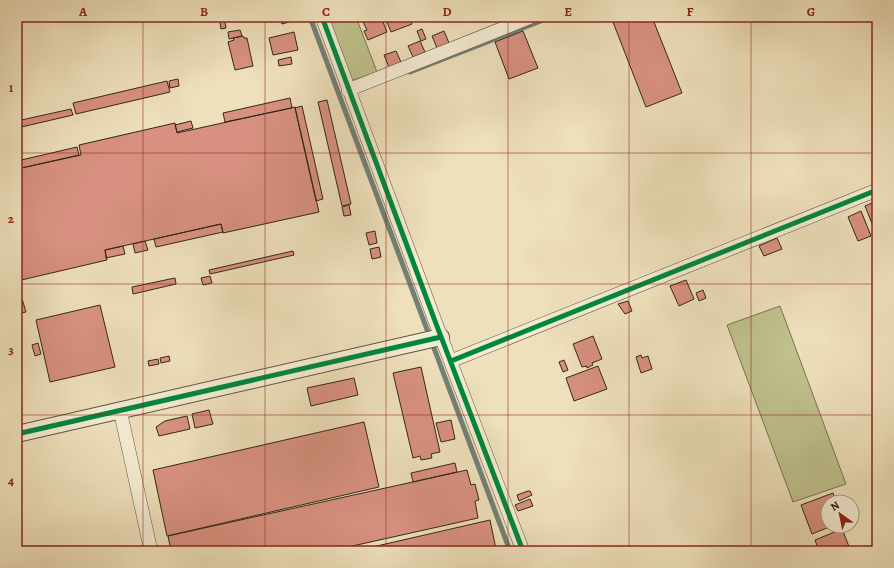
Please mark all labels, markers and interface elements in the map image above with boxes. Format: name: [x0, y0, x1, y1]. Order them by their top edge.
text: A: [78, 3, 88, 20]
text: B: [200, 3, 208, 20]
text: C: [322, 3, 330, 20]
text: D: [442, 3, 452, 20]
text: E: [564, 3, 572, 20]
text: F: [687, 3, 694, 20]
text: G: [807, 3, 815, 20]
text: 1: [9, 79, 14, 96]
text: 2: [8, 210, 15, 227]
text: 3: [8, 341, 14, 358]
text: 4: [8, 472, 14, 489]
north arrow: [820, 494, 860, 534]
text: N: [827, 498, 842, 515]

